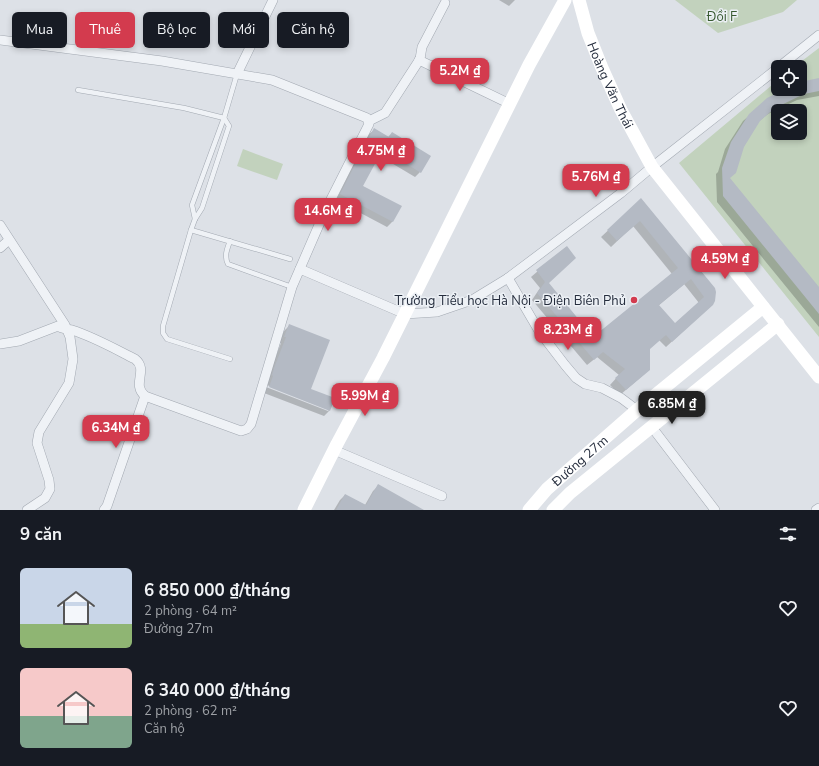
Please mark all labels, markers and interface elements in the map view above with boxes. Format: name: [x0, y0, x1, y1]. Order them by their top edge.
park label: Đồi F: [706, 8, 737, 26]
chip: Mua: [12, 12, 67, 48]
chip: Thuê: [75, 12, 135, 48]
chip: Bộ lọc: [143, 12, 210, 48]
chip: Mới: [218, 12, 269, 48]
chip: Căn hộ: [277, 12, 349, 48]
street label: Hoàng Văn Thái: [582, 39, 637, 132]
pin: 5.2M ₫: [427, 58, 493, 92]
map controls: [771, 60, 807, 140]
button: locate: [771, 60, 807, 96]
text: 5.2M ₫: [439, 62, 481, 80]
button: layers: [771, 104, 807, 140]
pin: 4.75M ₫: [344, 138, 418, 172]
text: 4.75M ₫: [356, 142, 406, 160]
pin: 5.76M ₫: [559, 164, 633, 198]
text: 5.76M ₫: [571, 168, 621, 186]
pin: 14.6M ₫: [291, 198, 365, 232]
text: 14.6M ₫: [303, 202, 353, 220]
pin: 4.59M ₫: [688, 246, 762, 280]
text: 4.59M ₫: [700, 250, 750, 268]
place label: Trường Tiểu học Hà Nội - Điện Biên Phủ: [394, 292, 626, 310]
marker: Trường Tiểu học Hà Nội - Điện Biên Phủ: [629, 295, 639, 305]
pin: 8.23M ₫: [531, 317, 605, 351]
text: 8.23M ₫: [543, 321, 593, 339]
pin: 5.99M ₫: [328, 383, 402, 417]
text: 5.99M ₫: [340, 387, 390, 405]
pin: 6.85M ₫: [635, 391, 709, 425]
text: 6.85M ₫: [647, 395, 697, 413]
pin: 6.34M ₫: [79, 415, 153, 449]
text: 6.34M ₫: [91, 419, 141, 437]
street label: Đường 27m: [547, 432, 612, 491]
text: 9 căn: [20, 523, 62, 546]
icon: filters: [777, 523, 799, 545]
text: 6 850 000 ₫/tháng: [144, 579, 291, 602]
icon: home: [52, 584, 100, 632]
icon: heart: [777, 597, 799, 619]
text: 2 phòng · 64 m²: [144, 602, 237, 620]
text: Đường 27m: [144, 620, 213, 638]
text: 6 340 000 ₫/tháng: [144, 679, 291, 702]
icon: home: [52, 684, 100, 732]
icon: heart: [777, 697, 799, 719]
text: 2 phòng · 62 m²: [144, 702, 237, 720]
text: Căn hộ: [144, 720, 185, 738]

